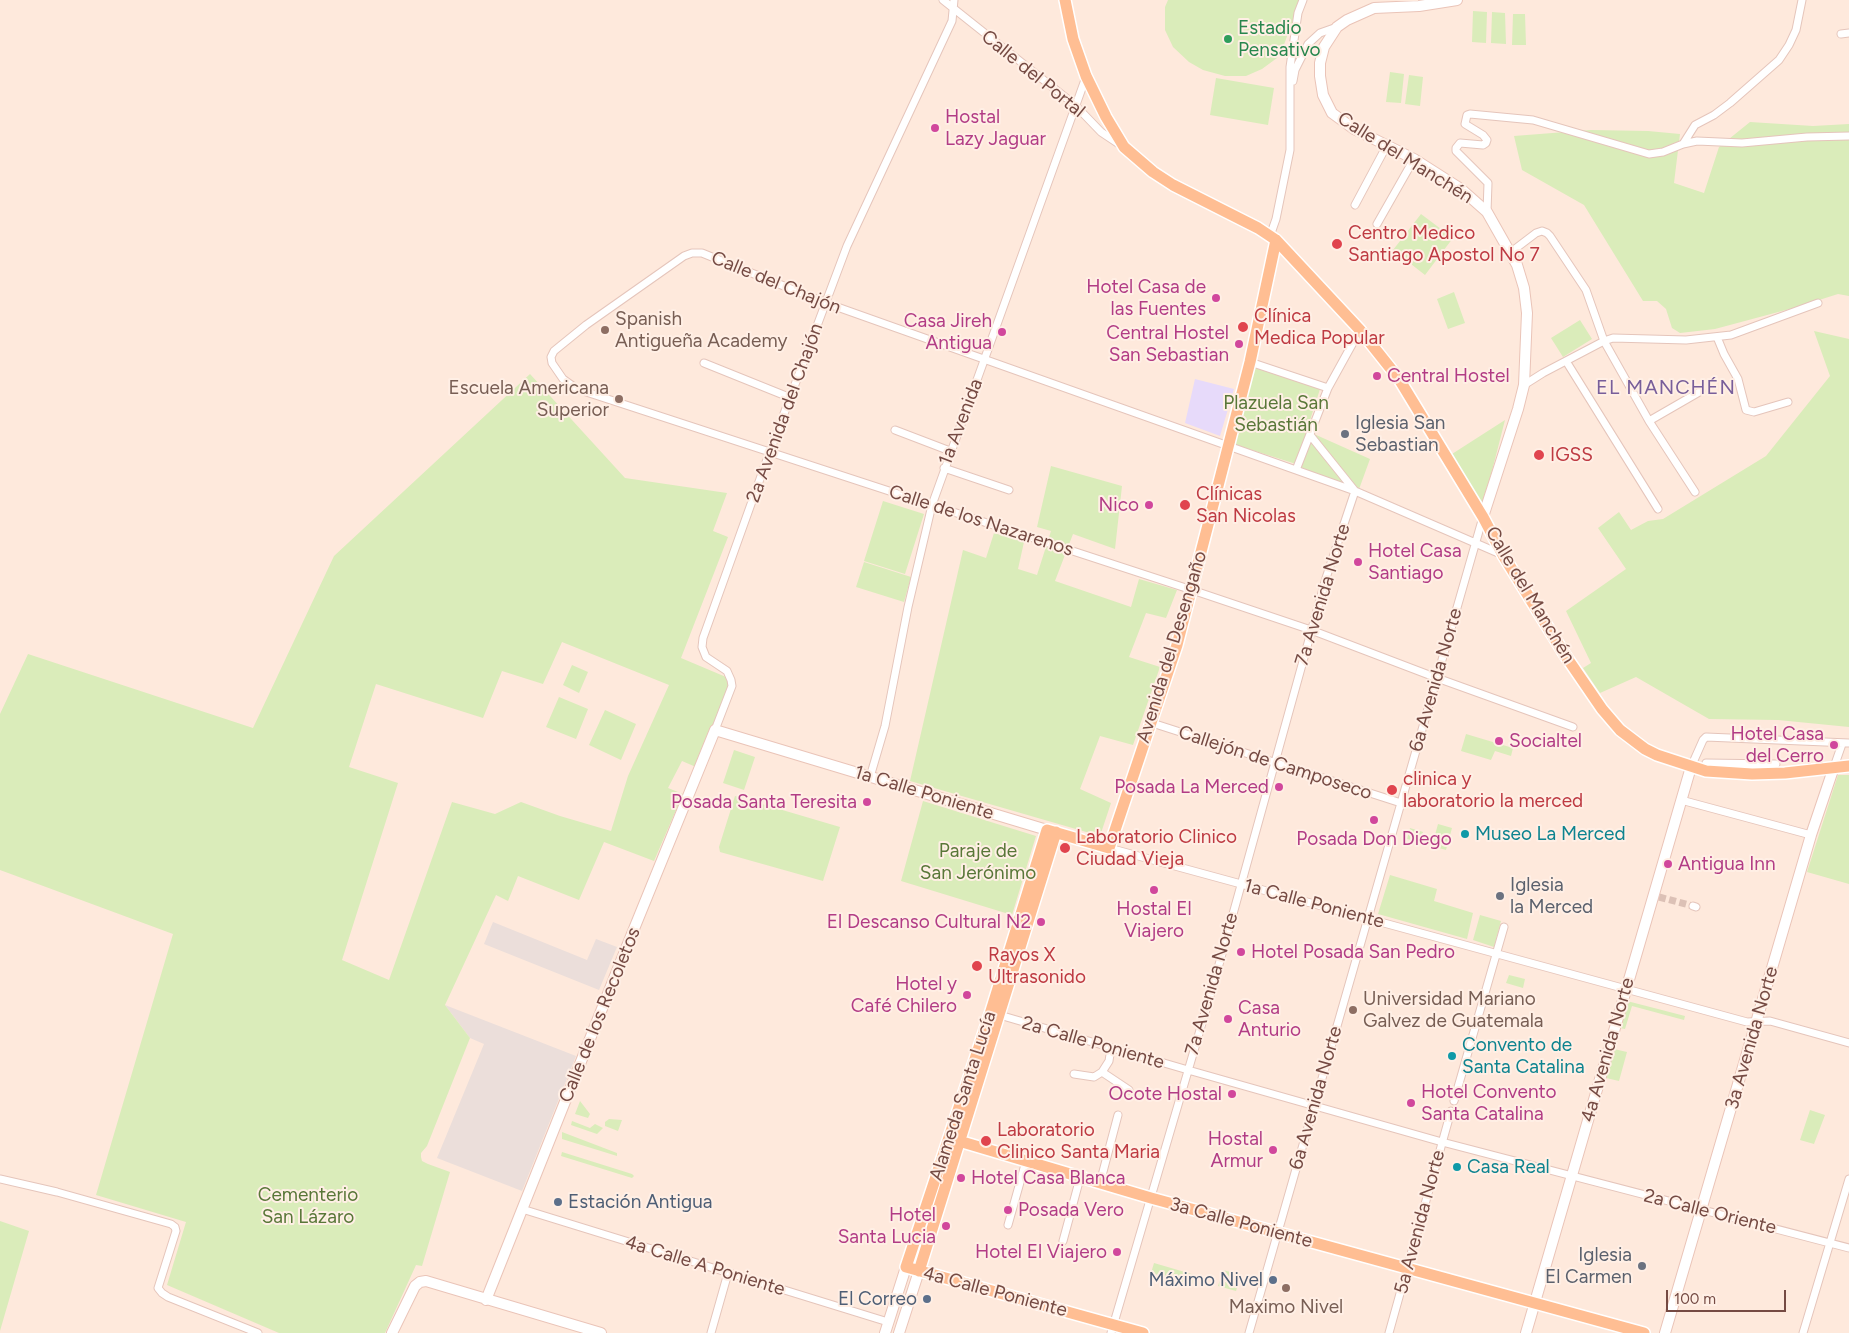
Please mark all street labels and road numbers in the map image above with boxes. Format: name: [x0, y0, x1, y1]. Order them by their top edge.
street label: Calle del Portal: [977, 25, 1089, 123]
street label: Calle del Manchén: [1333, 107, 1477, 209]
street label: Calle del Chajón: [708, 247, 844, 319]
street label: 2a Avenida del Chajón: [742, 320, 828, 506]
street label: 1a Avenida: [934, 376, 988, 468]
street label: Calle de los Nazarenos: [886, 480, 1076, 562]
street label: 7a Avenida Norte: [1291, 521, 1355, 669]
street label: Calle del Manchén: [1480, 523, 1580, 667]
street label: Avenida del Desengaño: [1132, 548, 1212, 746]
street label: 6a Avenida Norte: [1405, 606, 1467, 754]
street label: Callejón de Camposeco: [1175, 721, 1375, 805]
street label: 1a Calle Poniente: [852, 761, 996, 825]
street label: 1a Calle Poniente: [1241, 874, 1387, 934]
street label: 7a Avenida Norte: [1181, 910, 1243, 1058]
street label: Calle de los Recoletos: [554, 924, 646, 1106]
street label: 3a Avenida Norte: [1721, 964, 1783, 1112]
street label: 4a Avenida Norte: [1577, 975, 1639, 1125]
street label: Alameda Santa Lucía: [925, 1008, 1001, 1184]
street label: 2a Calle Poniente: [1019, 1012, 1167, 1074]
street label: 6a Avenida Norte: [1285, 1024, 1347, 1172]
street label: 5a Avenida Norte: [1390, 1147, 1450, 1297]
street label: 2a Calle Oriente: [1641, 1185, 1779, 1239]
street label: 3a Calle Poniente: [1167, 1193, 1315, 1253]
street label: 4a Calle A Poniente: [622, 1231, 788, 1301]
street label: 4a Calle Poniente: [920, 1262, 1070, 1322]

